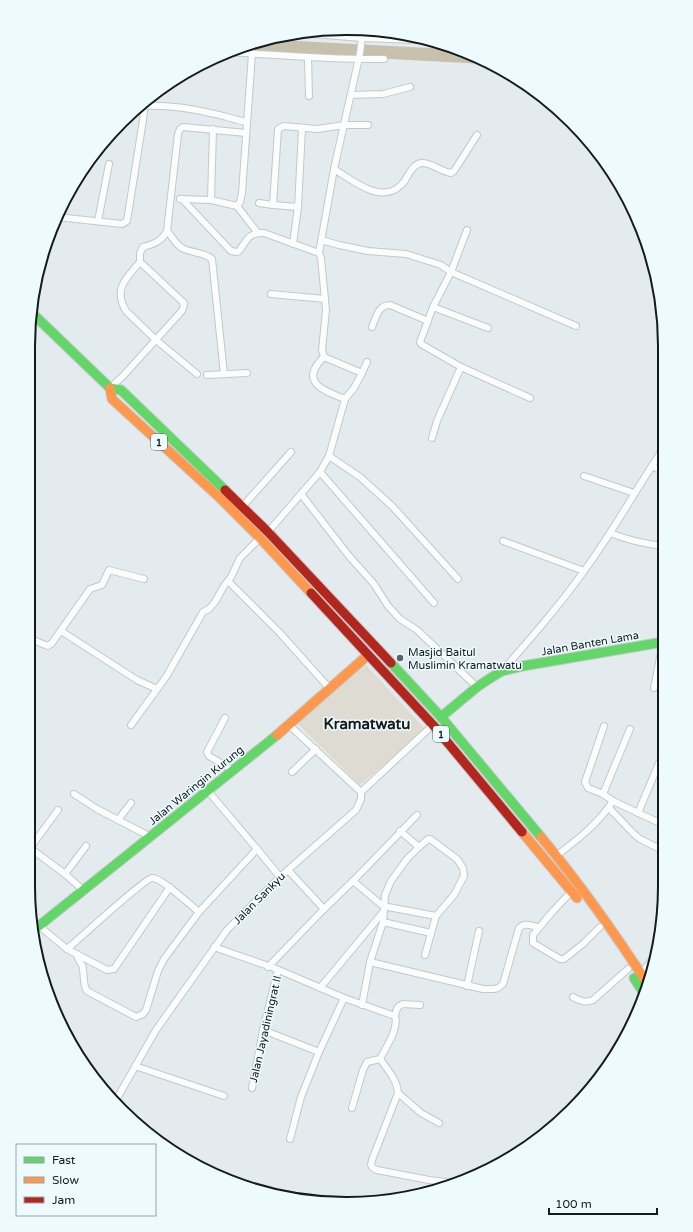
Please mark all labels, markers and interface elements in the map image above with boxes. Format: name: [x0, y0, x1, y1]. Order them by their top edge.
road number: 1: [151, 434, 167, 450]
street label: Jalan Banten Lama: [540, 629, 640, 658]
place label: Masjid Baitul Muslimin Kramatwatu: [408, 646, 522, 672]
marker: Masjid Baitul Muslimin Kramatwatu: [395, 653, 405, 663]
district label: Kramatwatu: [324, 715, 410, 733]
road number: 1: [433, 726, 449, 742]
street label: Jalan Waringin Kurung: [146, 743, 246, 828]
street label: Jalan Sankyu: [231, 870, 288, 927]
street label: Jalan Jayadiningrat II: [247, 974, 284, 1084]
legend: [16, 1144, 156, 1216]
text: Fast: [52, 1153, 76, 1167]
text: Slow: [52, 1173, 79, 1187]
scale bar: [549, 1190, 657, 1216]
text: Jam: [52, 1193, 75, 1207]
text: 100 m: [555, 1197, 592, 1211]

